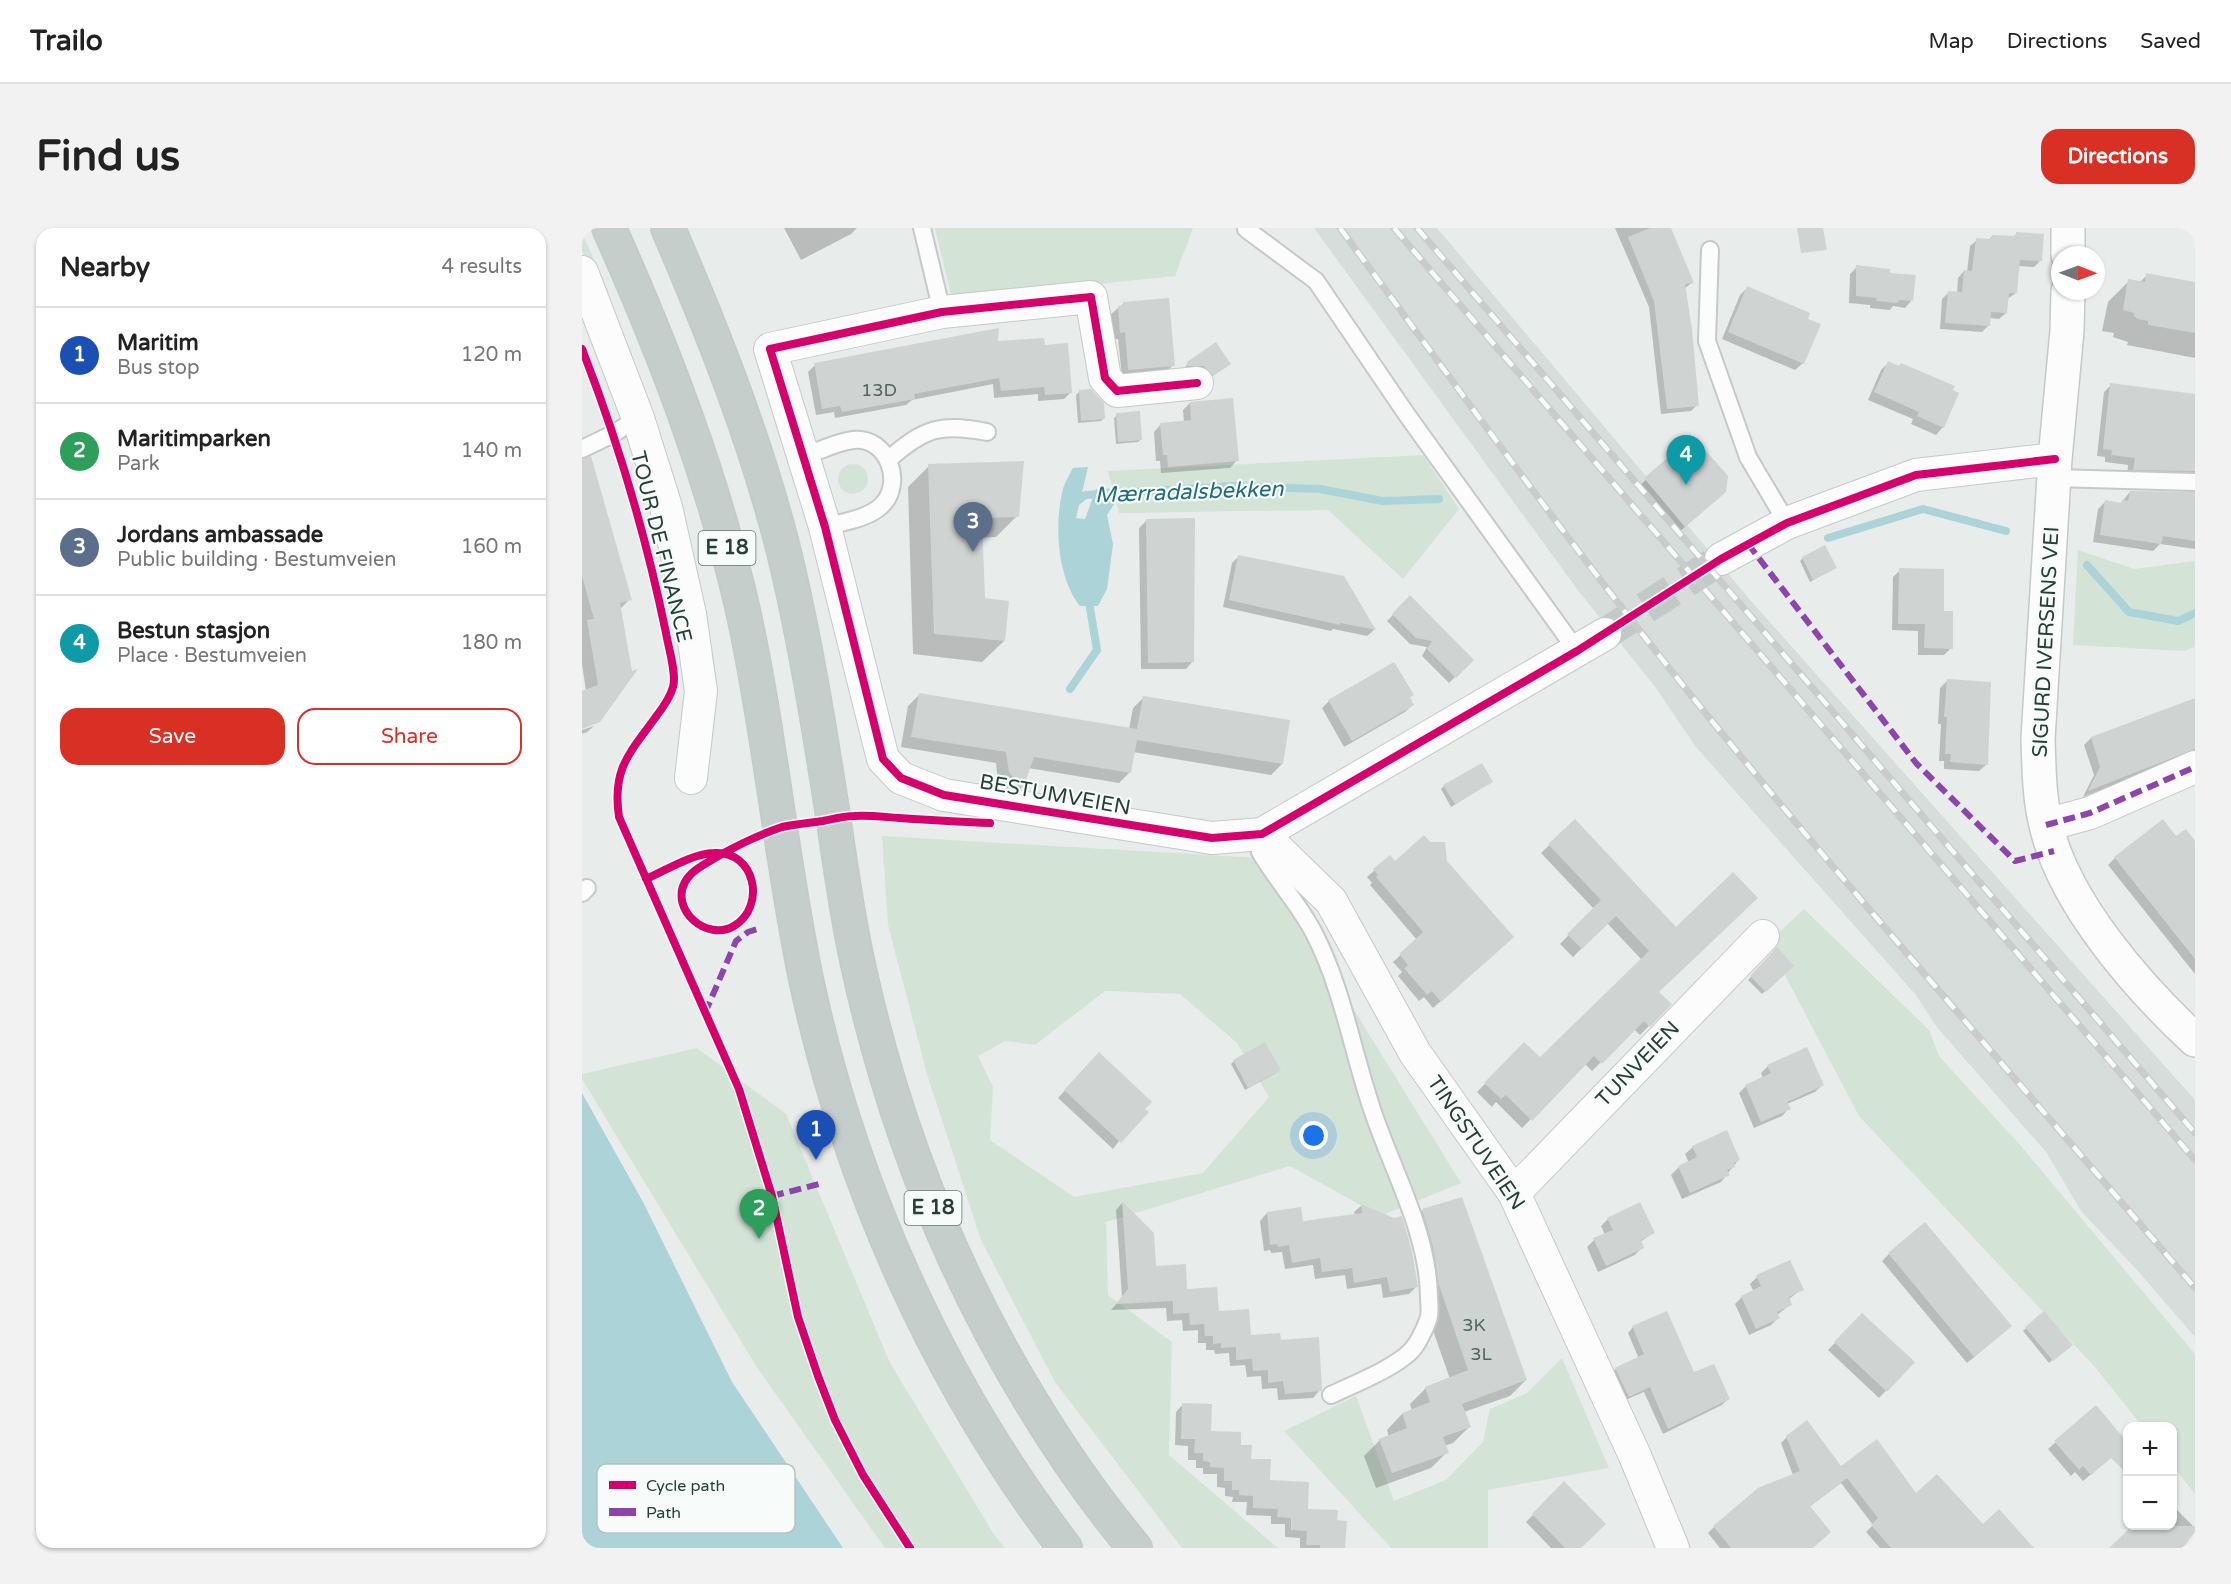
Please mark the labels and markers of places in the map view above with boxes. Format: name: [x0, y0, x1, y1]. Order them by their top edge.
pin: 4: [1666, 436, 1706, 485]
pin: 3: [954, 502, 992, 552]
pin: 1: [796, 1110, 836, 1160]
pin: 2: [740, 1190, 778, 1239]

